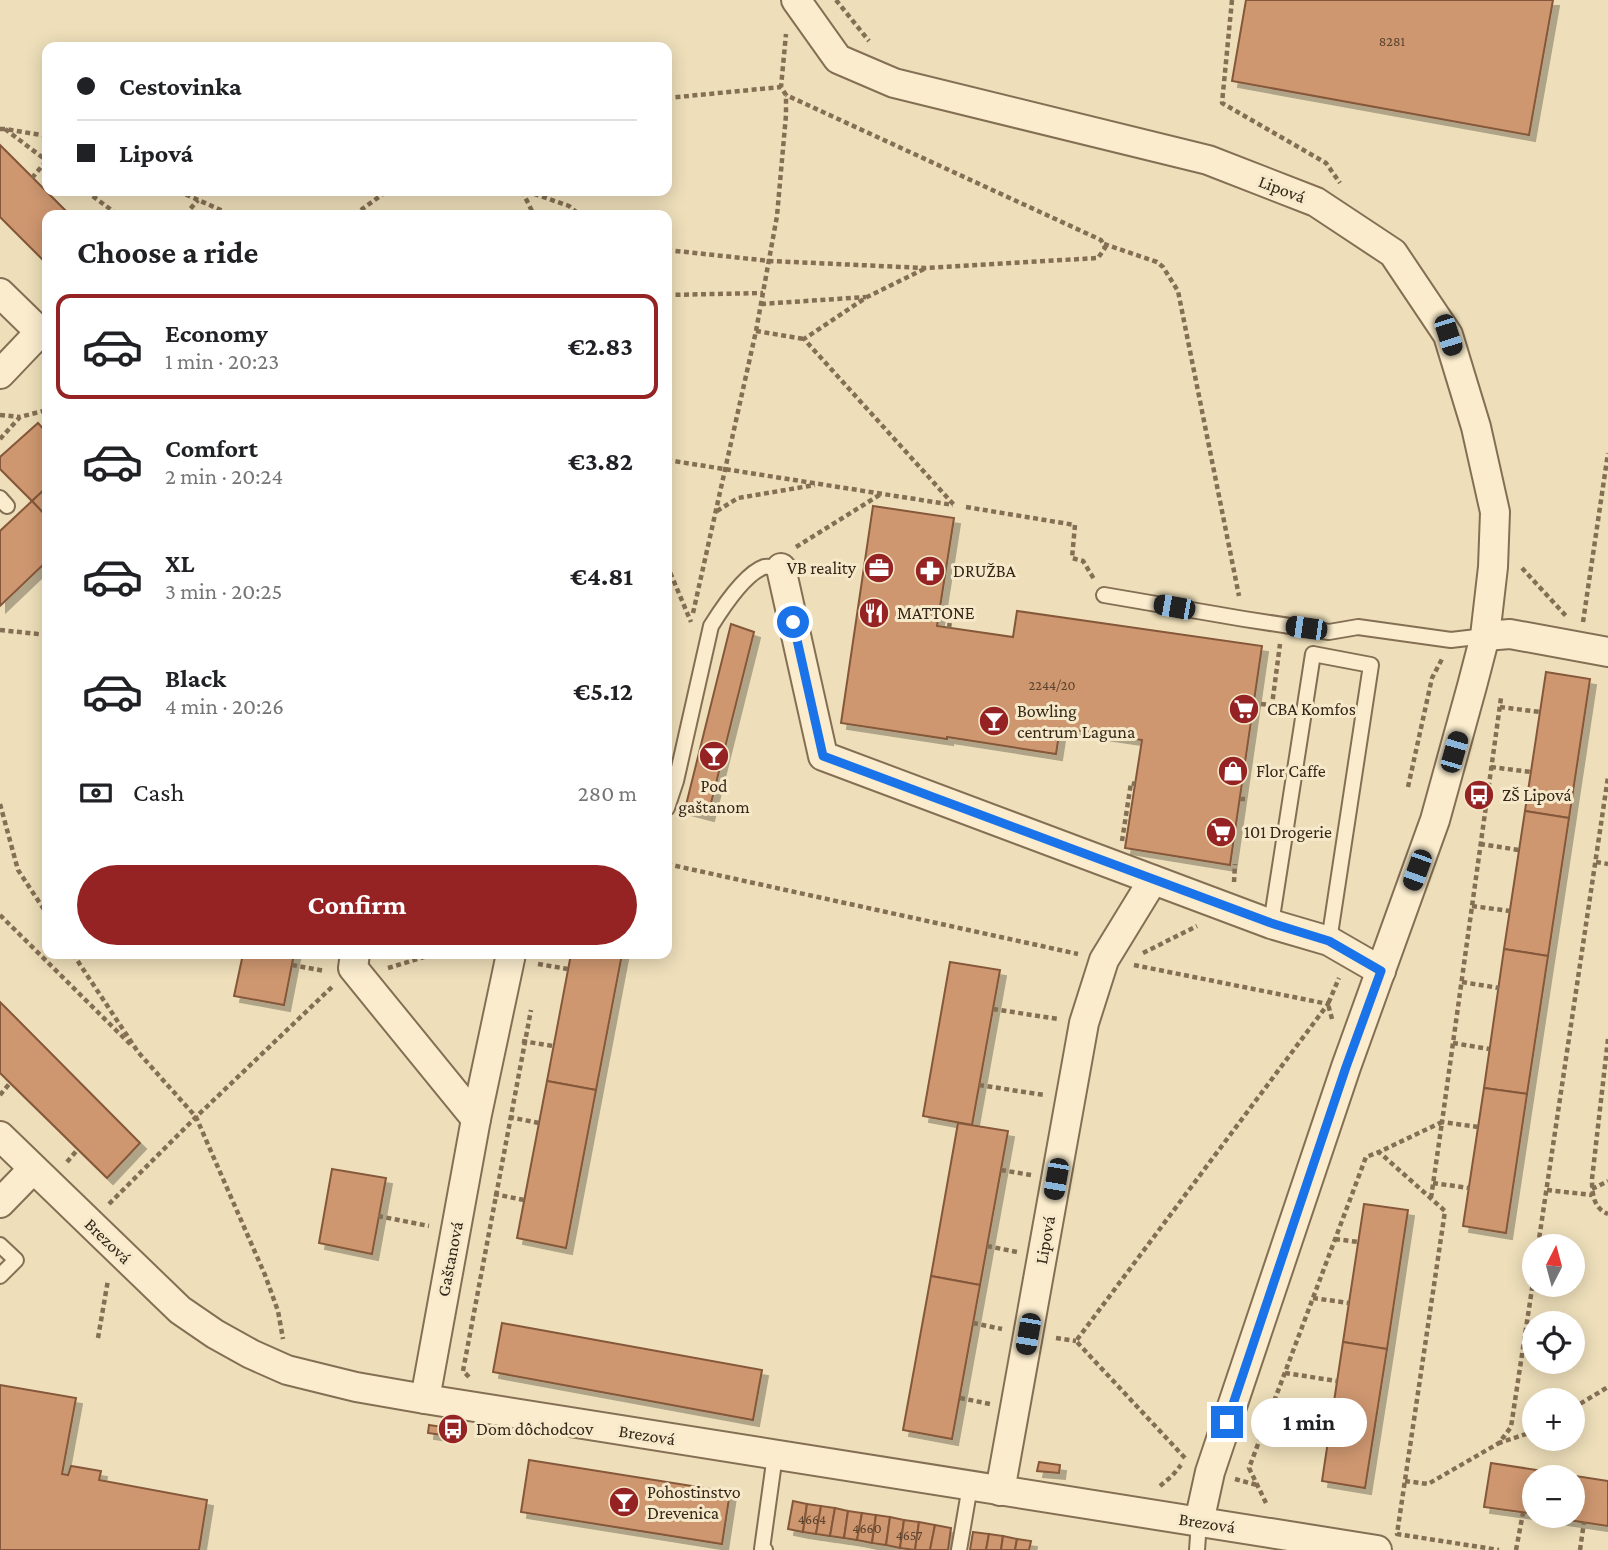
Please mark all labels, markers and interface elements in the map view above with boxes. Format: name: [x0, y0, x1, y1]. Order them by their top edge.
house number: 8281: [1379, 33, 1406, 49]
text: Cestovinka: [119, 72, 242, 101]
text: Lipová: [119, 139, 193, 168]
street label: Lipová: [1256, 171, 1308, 207]
text: Choose a ride: [77, 234, 258, 270]
car: [1432, 312, 1465, 358]
icon: car: [81, 315, 144, 378]
text: Economy: [165, 319, 268, 348]
text: €2.83: [568, 332, 633, 361]
text: 1 min · 20:23: [165, 348, 279, 374]
icon: car: [81, 430, 144, 493]
text: Comfort: [165, 434, 258, 463]
text: €3.82: [568, 447, 633, 476]
text: 2 min · 20:24: [165, 463, 283, 489]
icon: car: [81, 545, 144, 608]
text: XL: [165, 549, 194, 578]
office icon: VB reality: [862, 551, 896, 585]
pharmacy icon: DRUŽBA: [913, 554, 947, 588]
place label: VB reality: [787, 558, 857, 578]
place label: DRUŽBA: [953, 561, 1016, 581]
text: €4.81: [570, 562, 633, 591]
text: 3 min · 20:25: [165, 578, 282, 604]
car: [1152, 593, 1197, 621]
restaurant icon: MATTONE: [857, 596, 891, 630]
place label: MATTONE: [897, 603, 975, 623]
route start: [777, 606, 809, 638]
car: [1284, 615, 1329, 641]
icon: car: [81, 660, 144, 723]
text: Black: [165, 664, 226, 693]
text: €5.12: [573, 677, 633, 706]
house number: 2244/20: [1029, 677, 1075, 693]
supermarket icon: CBA Komfos: [1227, 692, 1261, 726]
text: 4 min · 20:26: [165, 693, 284, 719]
place label: CBA Komfos: [1267, 699, 1356, 719]
place label: Bowling centrum Laguna: [1017, 701, 1135, 742]
bar icon: Bowling centrum Laguna: [977, 704, 1011, 738]
car: [1439, 729, 1470, 775]
bar icon: Pod gaštanom: [697, 739, 731, 773]
shop icon: Flor Caffe: [1216, 754, 1250, 788]
place label: Flor Caffe: [1256, 761, 1326, 781]
icon: cash: [77, 774, 115, 812]
place label: Pod gaštanom: [678, 776, 750, 817]
text: Cash: [133, 778, 184, 807]
bus stop icon: ZŠ Lipová: [1462, 778, 1496, 812]
text: 280 m: [578, 780, 637, 806]
place label: ZŠ Lipová: [1502, 785, 1572, 805]
supermarket icon: 101 Drogerie: [1204, 815, 1238, 849]
place label: 101 Drogerie: [1244, 822, 1332, 842]
car: [1400, 847, 1435, 893]
button: Confirm: [77, 865, 637, 945]
car: [1043, 1156, 1070, 1202]
street label: Brezová: [81, 1214, 135, 1268]
street label: Lipová: [1031, 1214, 1059, 1266]
street label: Gaštanová: [433, 1220, 467, 1298]
north arrow: [1522, 1234, 1586, 1297]
map controls: [1522, 1234, 1585, 1528]
car: [1015, 1311, 1042, 1357]
button: locate: [1522, 1311, 1585, 1374]
button: +: [1522, 1388, 1585, 1451]
callout: 1 min: [1252, 1398, 1367, 1446]
route end: [1211, 1406, 1243, 1438]
text: 1 min: [1283, 1409, 1335, 1435]
bus stop icon: Dom dôchodcov: [436, 1412, 470, 1446]
place label: Dom dôchodcov: [476, 1419, 594, 1439]
street label: Brezová: [617, 1421, 677, 1449]
button: −: [1522, 1465, 1585, 1528]
place label: Pohostinstvo Drevenica: [647, 1482, 741, 1523]
bar icon: Pohostinstvo Drevenica: [607, 1485, 641, 1519]
street label: Brezová: [1177, 1509, 1237, 1537]
house number: 4664: [798, 1511, 826, 1527]
house number: 4660: [852, 1520, 882, 1536]
house number: 4657: [896, 1527, 923, 1543]

